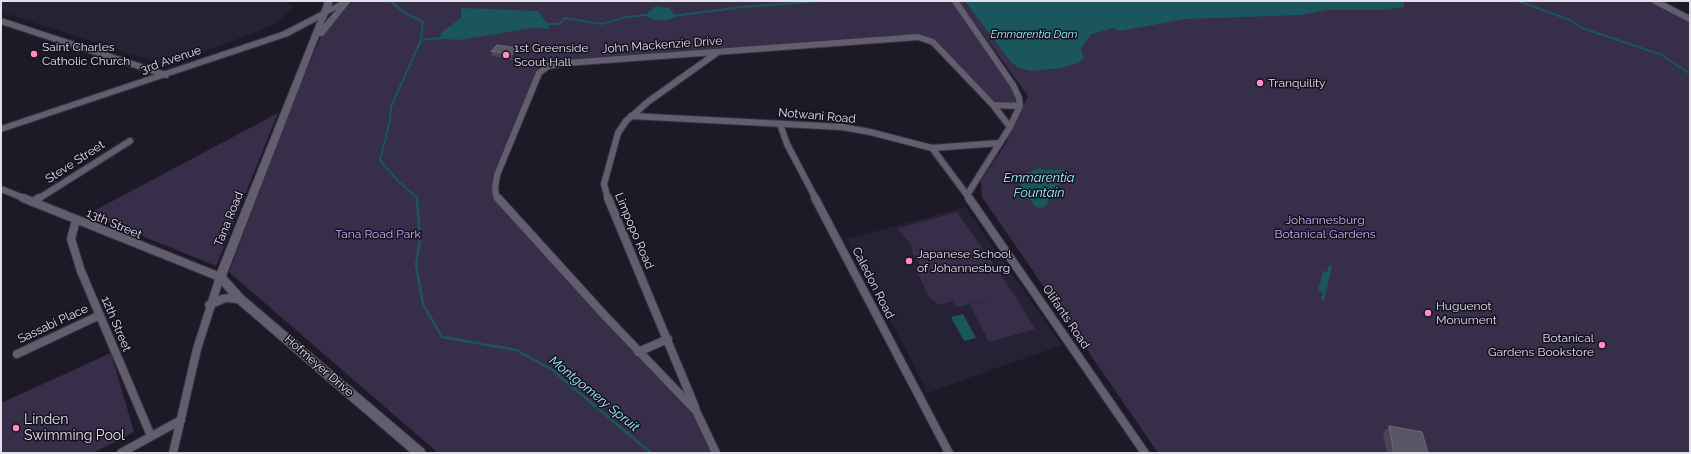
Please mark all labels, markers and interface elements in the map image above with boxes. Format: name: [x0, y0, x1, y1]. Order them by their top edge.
water label: Emmarentia Dam: [991, 28, 1077, 42]
street label: John Mackenzie Drive: [601, 34, 723, 56]
place label: Saint Charles Catholic Church: [42, 40, 130, 68]
place label: 1st Greenside Scout Hall: [514, 41, 589, 69]
street label: 3rd Avenue: [139, 43, 203, 77]
marker: Saint Charles Catholic Church: [29, 49, 39, 59]
marker: 1st Greenside Scout Hall: [501, 50, 511, 60]
place label: Tranquility: [1268, 76, 1326, 90]
marker: Tranquility: [1255, 78, 1265, 88]
street label: Notwani Road: [778, 105, 856, 127]
street label: Steve Street: [43, 138, 107, 186]
water label: Emmarentia Fountain: [1003, 170, 1075, 201]
street label: Tana Road: [211, 189, 247, 249]
street label: Limpopo Road: [611, 191, 657, 271]
street label: 13th Street: [84, 206, 144, 242]
park label: Johannesburg Botanical Gardens: [1274, 213, 1376, 241]
park label: Tana Road Park: [335, 227, 421, 241]
street label: Caledon Road: [849, 245, 897, 321]
place label: Japanese School of Johannesburg: [917, 247, 1012, 275]
marker: Japanese School of Johannesburg: [904, 256, 914, 266]
street label: Olifants Road: [1039, 282, 1093, 352]
street label: 12th Street: [98, 294, 134, 354]
place label: Huguenot Monument: [1436, 299, 1497, 327]
street label: Sassabi Place: [16, 301, 90, 347]
marker: Huguenot Monument: [1423, 308, 1433, 318]
place label: Botanical Gardens Bookstore: [1488, 331, 1594, 359]
street label: Hofmeyer Drive: [281, 332, 357, 400]
marker: Botanical Gardens Bookstore: [1597, 340, 1607, 350]
water label: Montgomery Spruit: [546, 353, 642, 435]
place label: Linden Swimming Pool: [24, 412, 125, 444]
marker: Linden Swimming Pool: [11, 423, 21, 433]

